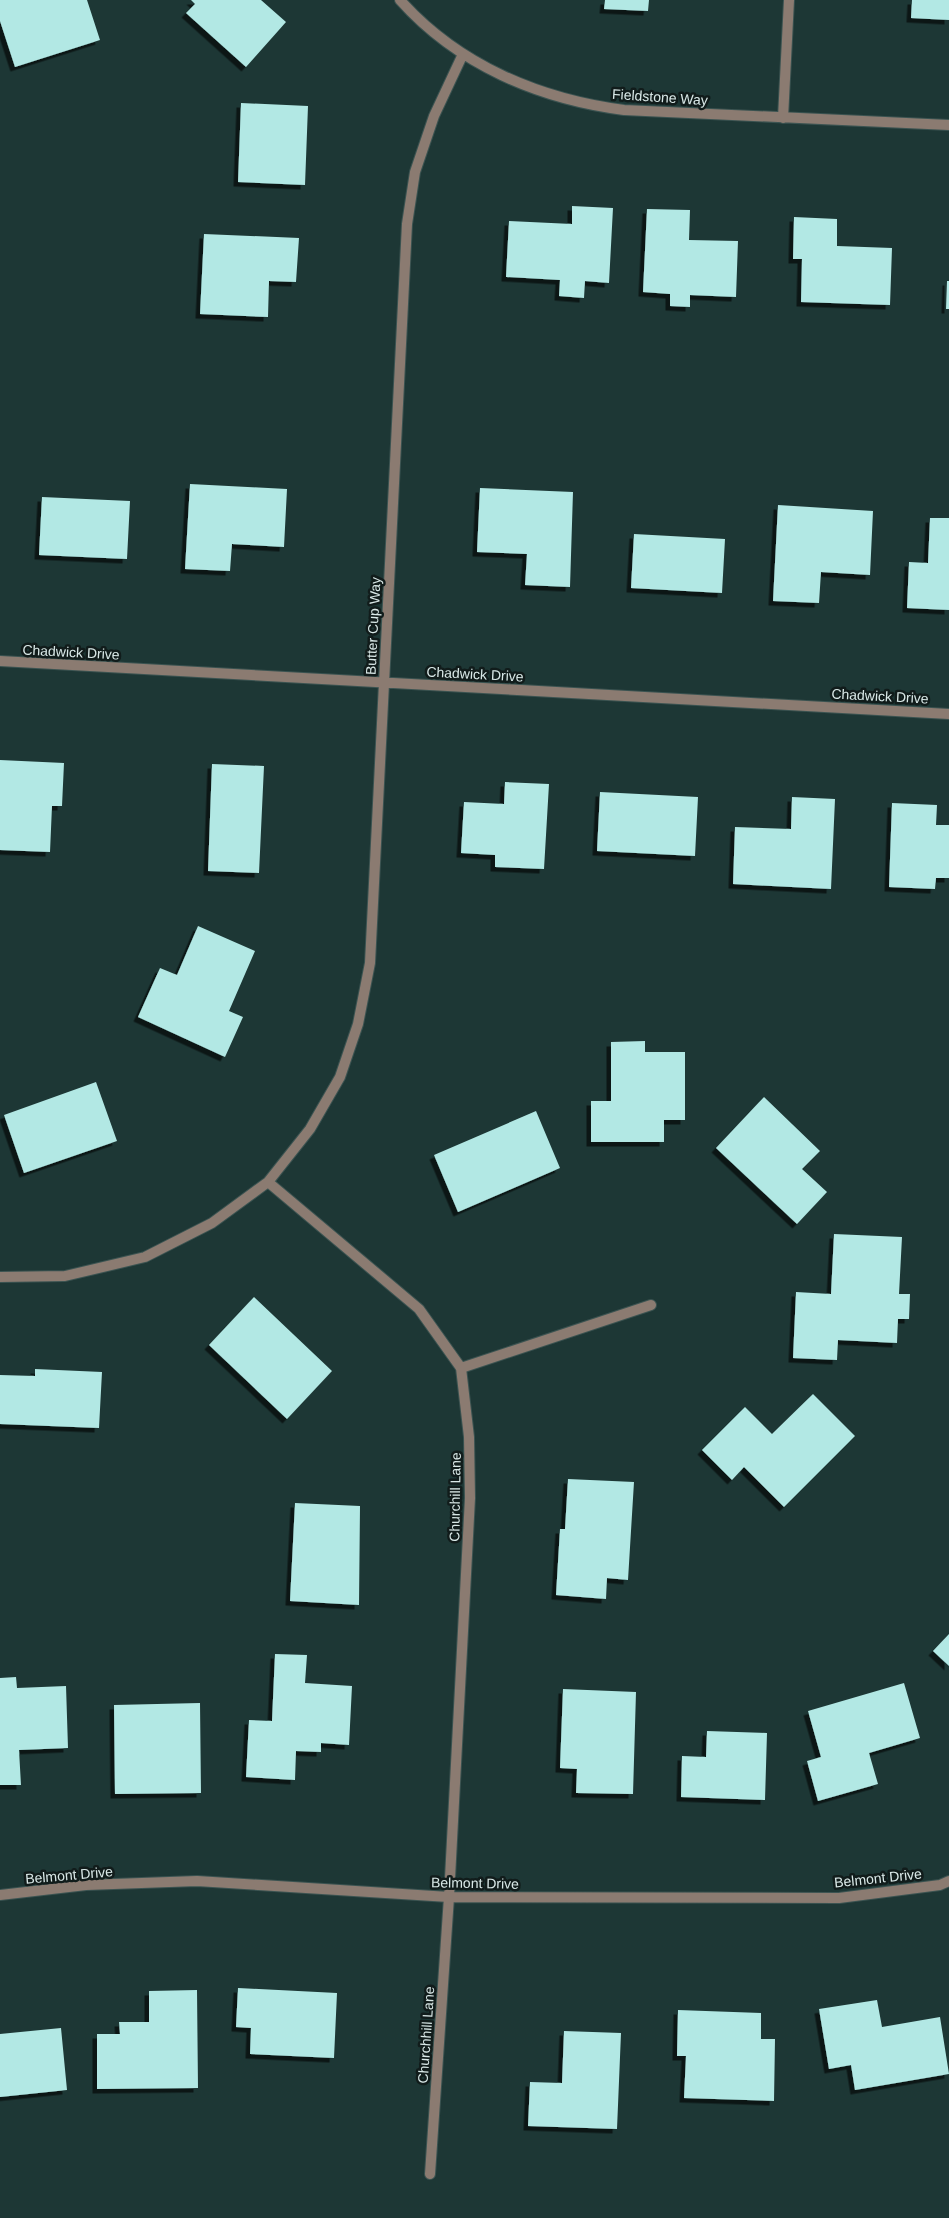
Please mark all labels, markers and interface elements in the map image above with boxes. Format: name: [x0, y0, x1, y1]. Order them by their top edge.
street label: Fieldstone Way: [612, 86, 708, 108]
street label: Butter Cup Way: [362, 577, 384, 675]
street label: Chadwick Drive: [22, 641, 120, 663]
street label: Chadwick Drive: [426, 663, 524, 685]
street label: Chadwick Drive: [831, 685, 929, 707]
street label: Churchill Lane: [446, 1452, 464, 1542]
street label: Belmont Drive: [25, 1863, 114, 1887]
street label: Belmont Drive: [833, 1865, 923, 1891]
street label: Belmont Drive: [431, 1874, 519, 1892]
street label: Churchhill Lane: [415, 1986, 437, 2084]

